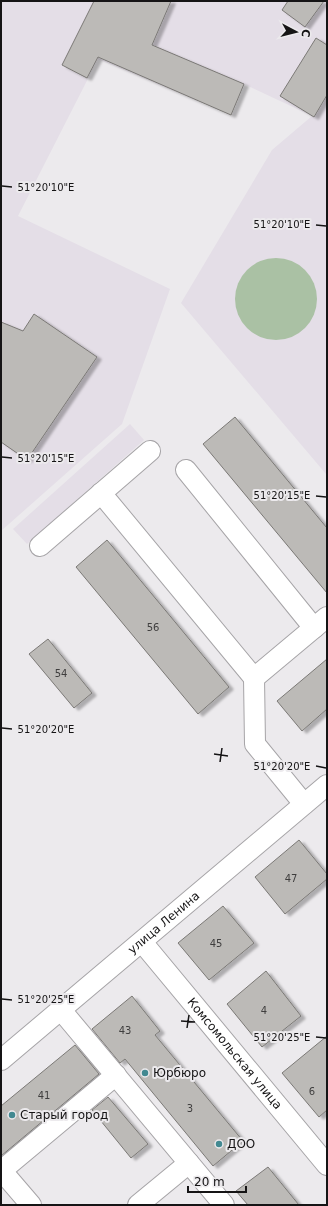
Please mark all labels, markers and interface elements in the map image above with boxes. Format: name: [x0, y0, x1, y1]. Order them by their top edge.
north arrow: [276, 12, 316, 52]
text: С: [298, 28, 312, 38]
text: 51°20'10"E: [18, 182, 74, 193]
text: 51°20'10"E: [254, 219, 310, 230]
text: 51°20'15"E: [18, 453, 74, 464]
text: 51°20'15"E: [254, 490, 310, 501]
house number: 56: [147, 622, 159, 633]
house number: 54: [55, 668, 67, 679]
text: 51°20'20"E: [18, 724, 74, 735]
text: 51°20'20"E: [254, 761, 310, 772]
house number: 47: [285, 873, 297, 884]
street label: улица Ленина: [125, 889, 202, 957]
house number: 45: [210, 938, 222, 949]
text: 51°20'25"E: [18, 994, 74, 1005]
street label: Комсомольская улица: [184, 995, 285, 1112]
house number: 4: [261, 1005, 267, 1016]
house number: 43: [119, 1025, 131, 1036]
text: 51°20'25"E: [254, 1032, 310, 1043]
place label: Юрбюро: [153, 1066, 206, 1080]
marker: Юрбюро: [140, 1068, 150, 1078]
house number: 6: [309, 1086, 315, 1097]
house number: 41: [38, 1090, 50, 1101]
house number: 3: [187, 1103, 193, 1114]
place label: Старый город: [20, 1108, 108, 1122]
marker: Старый город: [7, 1110, 17, 1120]
place label: ДОО: [227, 1137, 255, 1151]
marker: ДОО: [214, 1139, 224, 1149]
scale bar: [188, 1168, 246, 1194]
text: 20 m: [194, 1175, 225, 1189]

